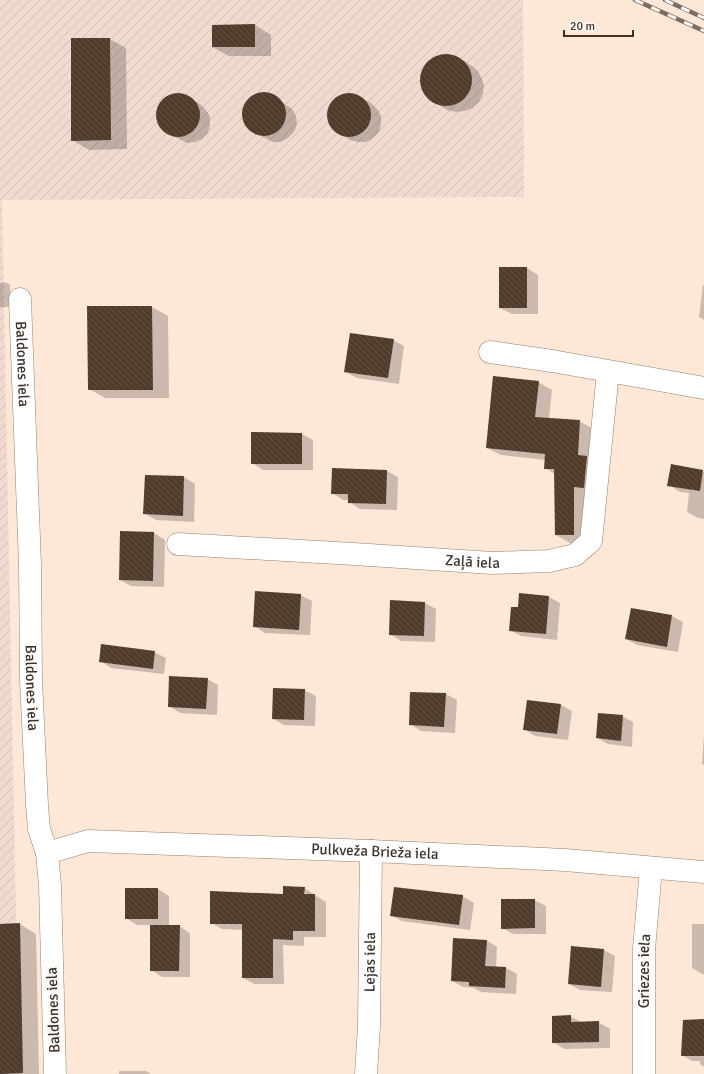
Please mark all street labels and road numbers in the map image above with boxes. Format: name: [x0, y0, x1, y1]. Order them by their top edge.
street label: Baldones iela: [12, 321, 33, 407]
street label: Zaļā iela: [445, 551, 500, 572]
street label: Baldones iela: [22, 645, 42, 731]
street label: Pulkveža Brieža iela: [311, 840, 439, 863]
street label: Lejas iela: [360, 932, 379, 992]
street label: Griezes iela: [635, 933, 654, 1008]
street label: Baldones iela: [43, 967, 63, 1053]

